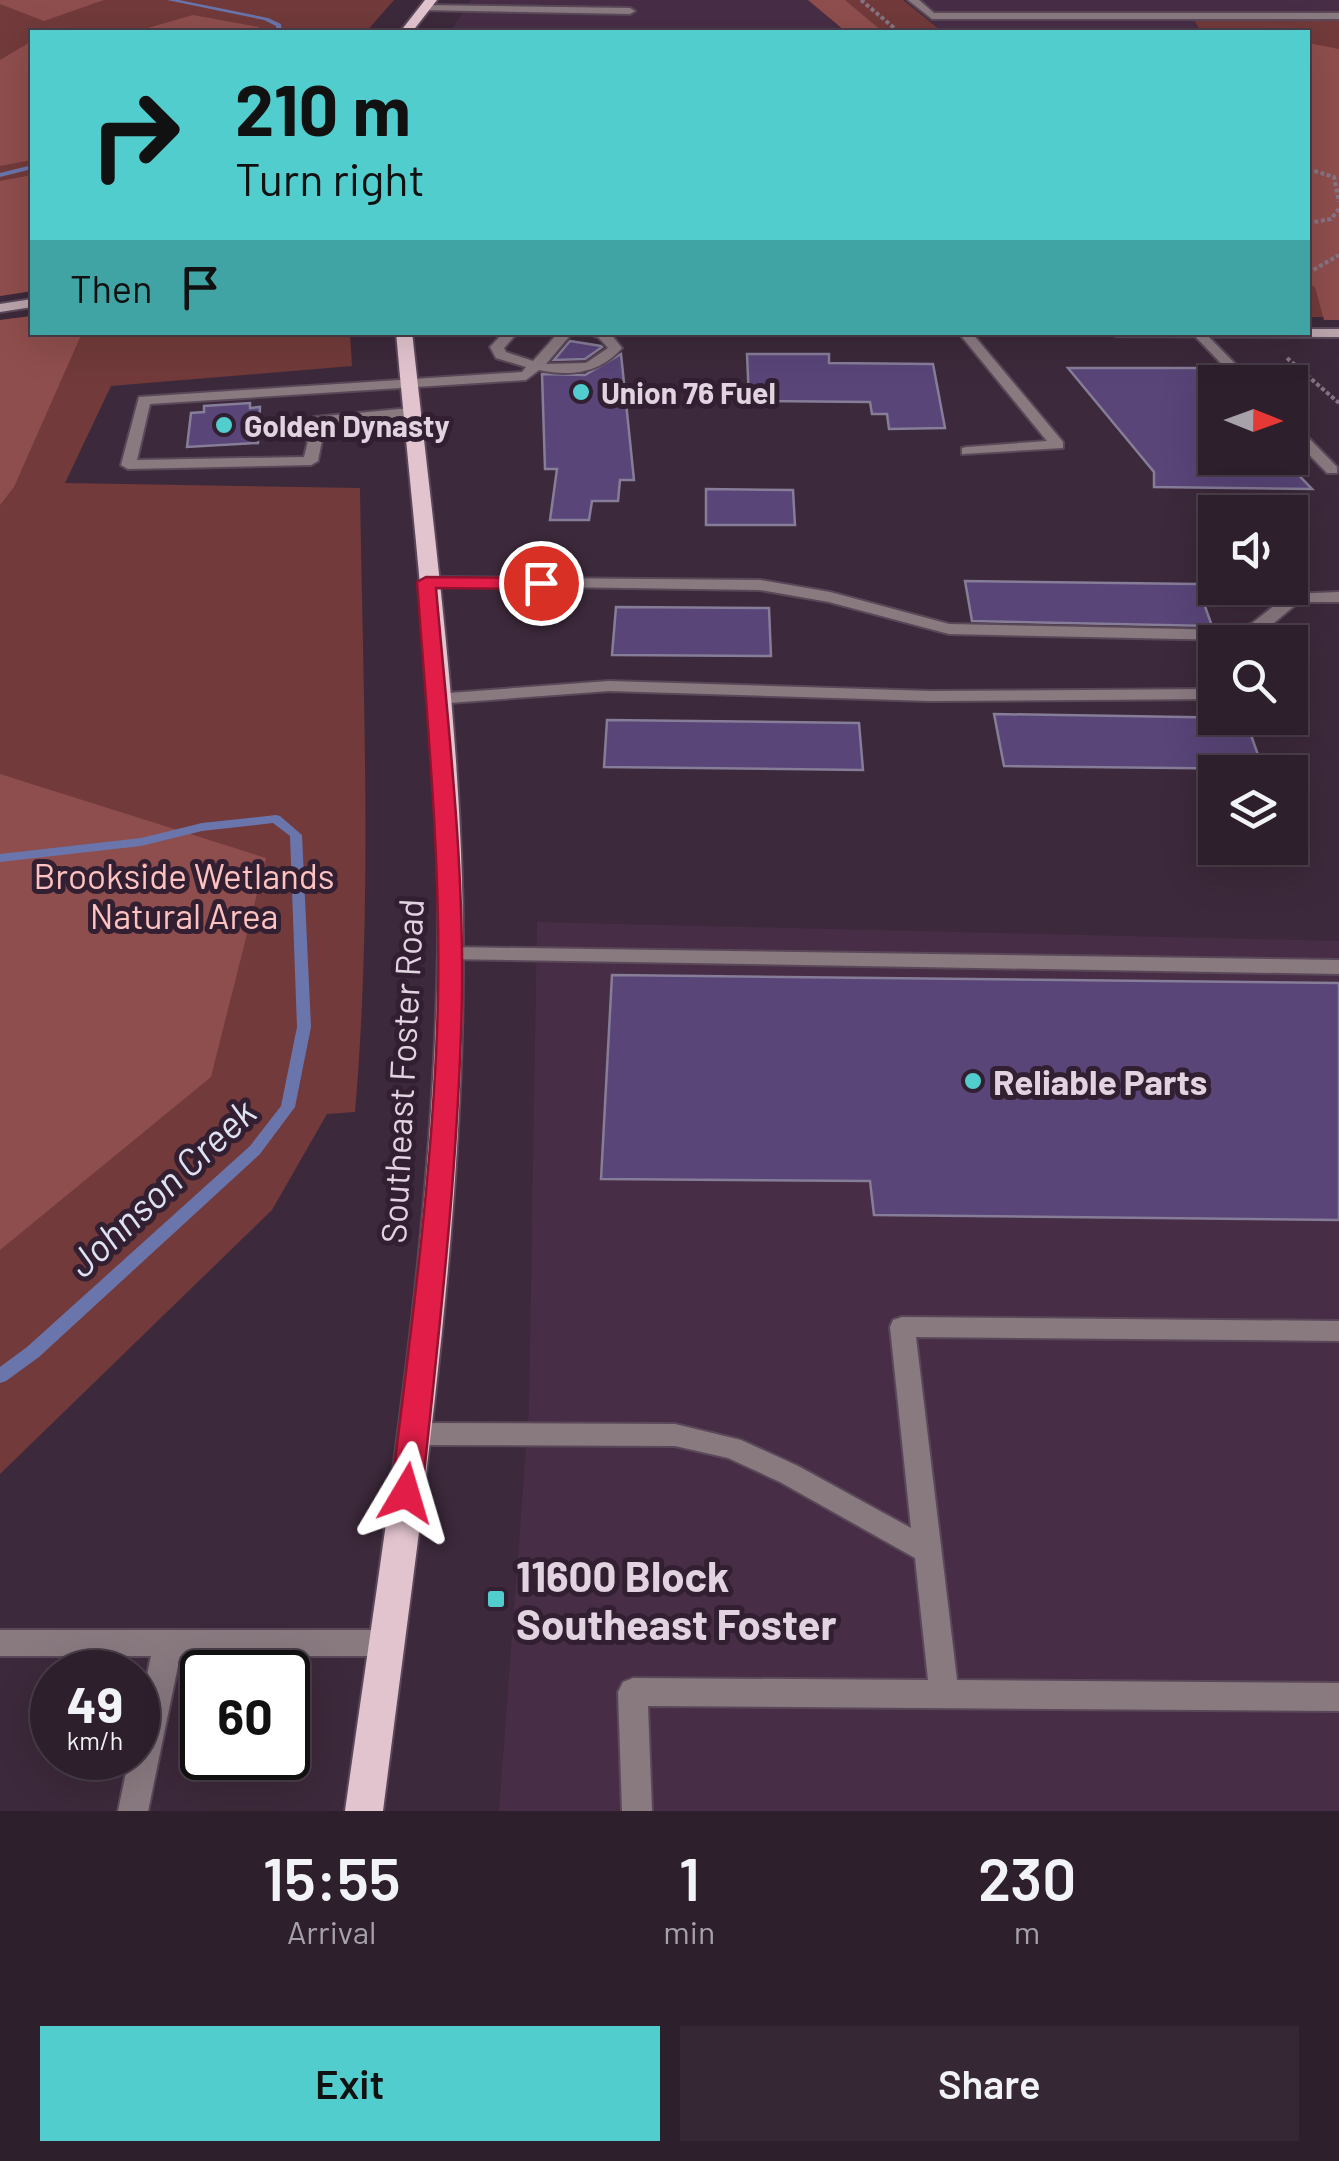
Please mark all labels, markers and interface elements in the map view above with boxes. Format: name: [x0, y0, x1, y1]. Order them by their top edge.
text: 210 m: [235, 66, 411, 150]
icon: right: [70, 70, 200, 200]
text: Turn right: [235, 151, 425, 205]
icon: arrive: [173, 260, 228, 315]
text: Then: [70, 265, 153, 311]
north arrow: [1198, 365, 1308, 475]
map controls: [1198, 365, 1308, 865]
place label: Union 76 Fuel: [601, 374, 776, 410]
marker: Union 76 Fuel: [570, 381, 592, 403]
place label: Golden Dynasty: [244, 407, 450, 443]
marker: Golden Dynasty: [213, 414, 235, 436]
button: sound: [1198, 495, 1308, 605]
pin: [499, 541, 584, 626]
icon: arrive: [514, 556, 569, 611]
button: search: [1198, 625, 1308, 735]
button: layers: [1198, 755, 1308, 865]
park label: Brookside Wetlands Natural Area: [33, 854, 335, 936]
street label: Southeast Foster Road: [371, 898, 431, 1244]
place label: Reliable Parts: [993, 1060, 1207, 1102]
marker: Reliable Parts: [962, 1070, 984, 1092]
water label: Johnson Creek: [58, 1088, 265, 1286]
position arrow: [354, 1441, 458, 1545]
place label: 11600 Block Southeast Foster: [516, 1550, 837, 1648]
marker: 11600 Block Southeast Foster: [485, 1588, 507, 1610]
speed limit sign: 60: [180, 1650, 310, 1780]
text: 49: [67, 1673, 123, 1733]
text: km/h: [67, 1725, 123, 1755]
text: 15:55: [263, 1841, 401, 1913]
text: 1: [679, 1841, 700, 1913]
text: 230: [978, 1841, 1076, 1913]
text: Arrival: [287, 1912, 376, 1950]
text: min: [663, 1912, 715, 1950]
text: m: [1014, 1912, 1040, 1950]
button: Exit: [40, 2026, 660, 2141]
button: Share: [680, 2026, 1299, 2141]

